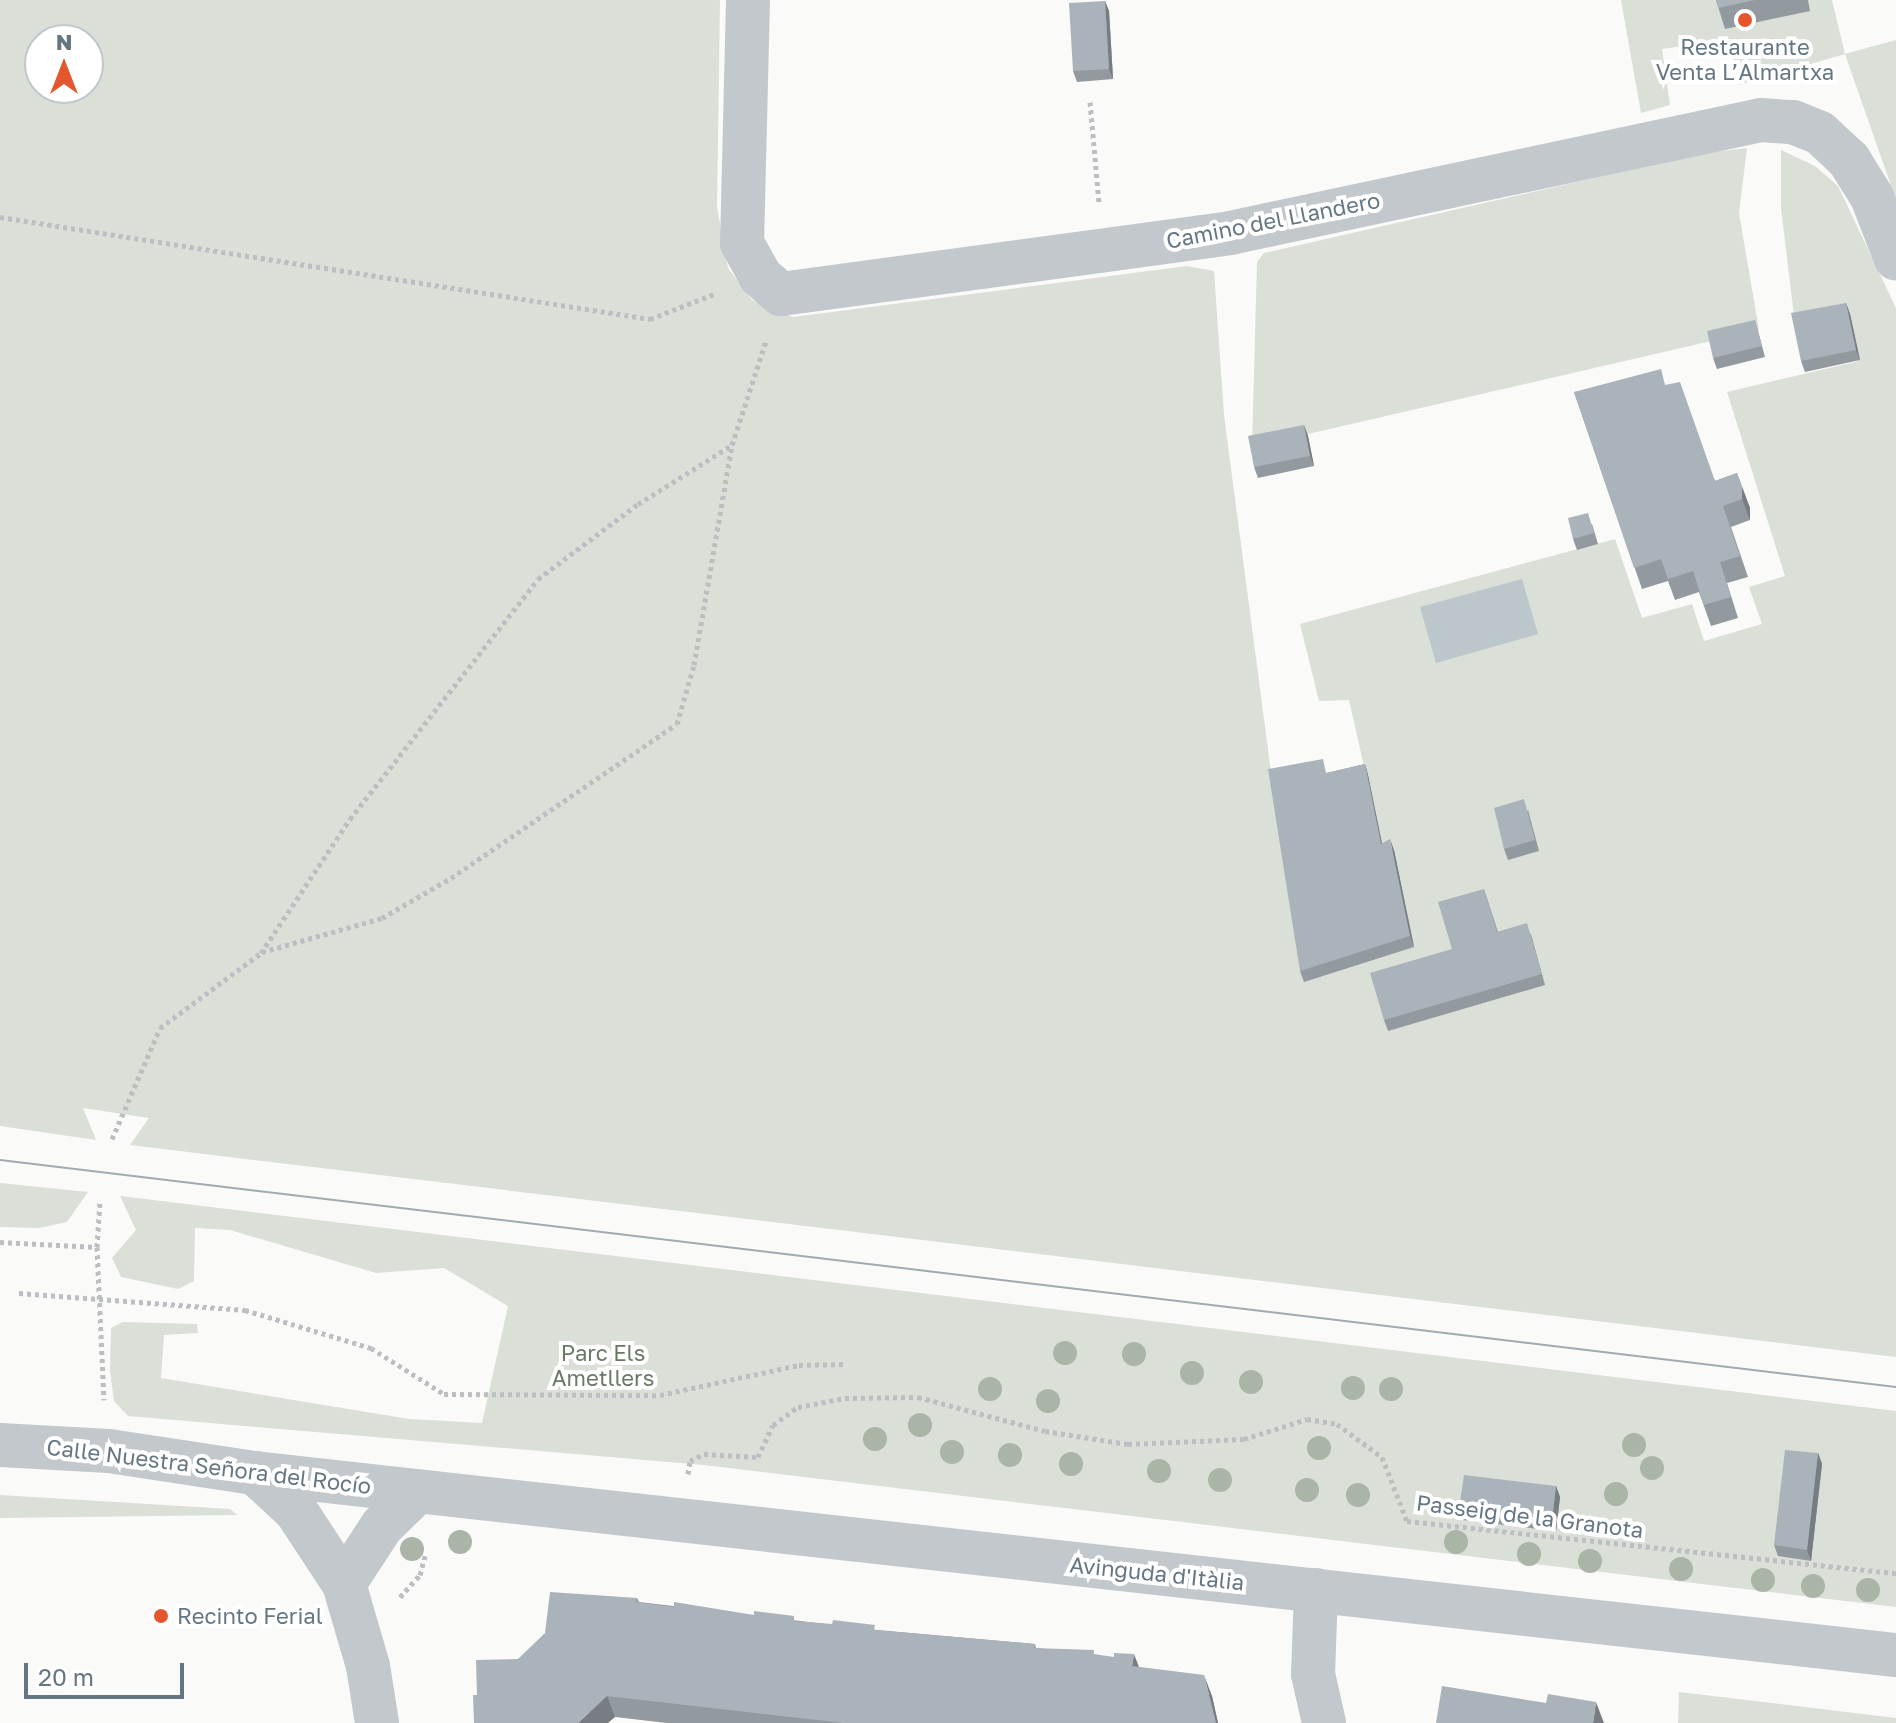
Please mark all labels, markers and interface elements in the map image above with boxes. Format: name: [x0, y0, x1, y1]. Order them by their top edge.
marker: Restaurante Venta L’Almartxa: [1736, 11, 1754, 29]
north arrow: [24, 24, 104, 104]
text: N: [56, 28, 72, 55]
place label: Restaurante Venta L’Almartxa: [1656, 33, 1834, 84]
street label: Camino del Llandero: [1164, 186, 1382, 254]
park label: Parc Els Ametllers: [552, 1339, 654, 1390]
street label: Calle Nuestra Señora del Rocío: [45, 1433, 373, 1499]
street label: Passeig de la Granota: [1415, 1489, 1645, 1543]
street label: Avinguda d'Itàlia: [1068, 1551, 1246, 1595]
place label: Recinto Ferial: [177, 1603, 323, 1629]
marker: Recinto Ferial: [152, 1607, 170, 1625]
scale bar: [28, 1647, 188, 1697]
text: 20 m: [38, 1662, 94, 1691]

